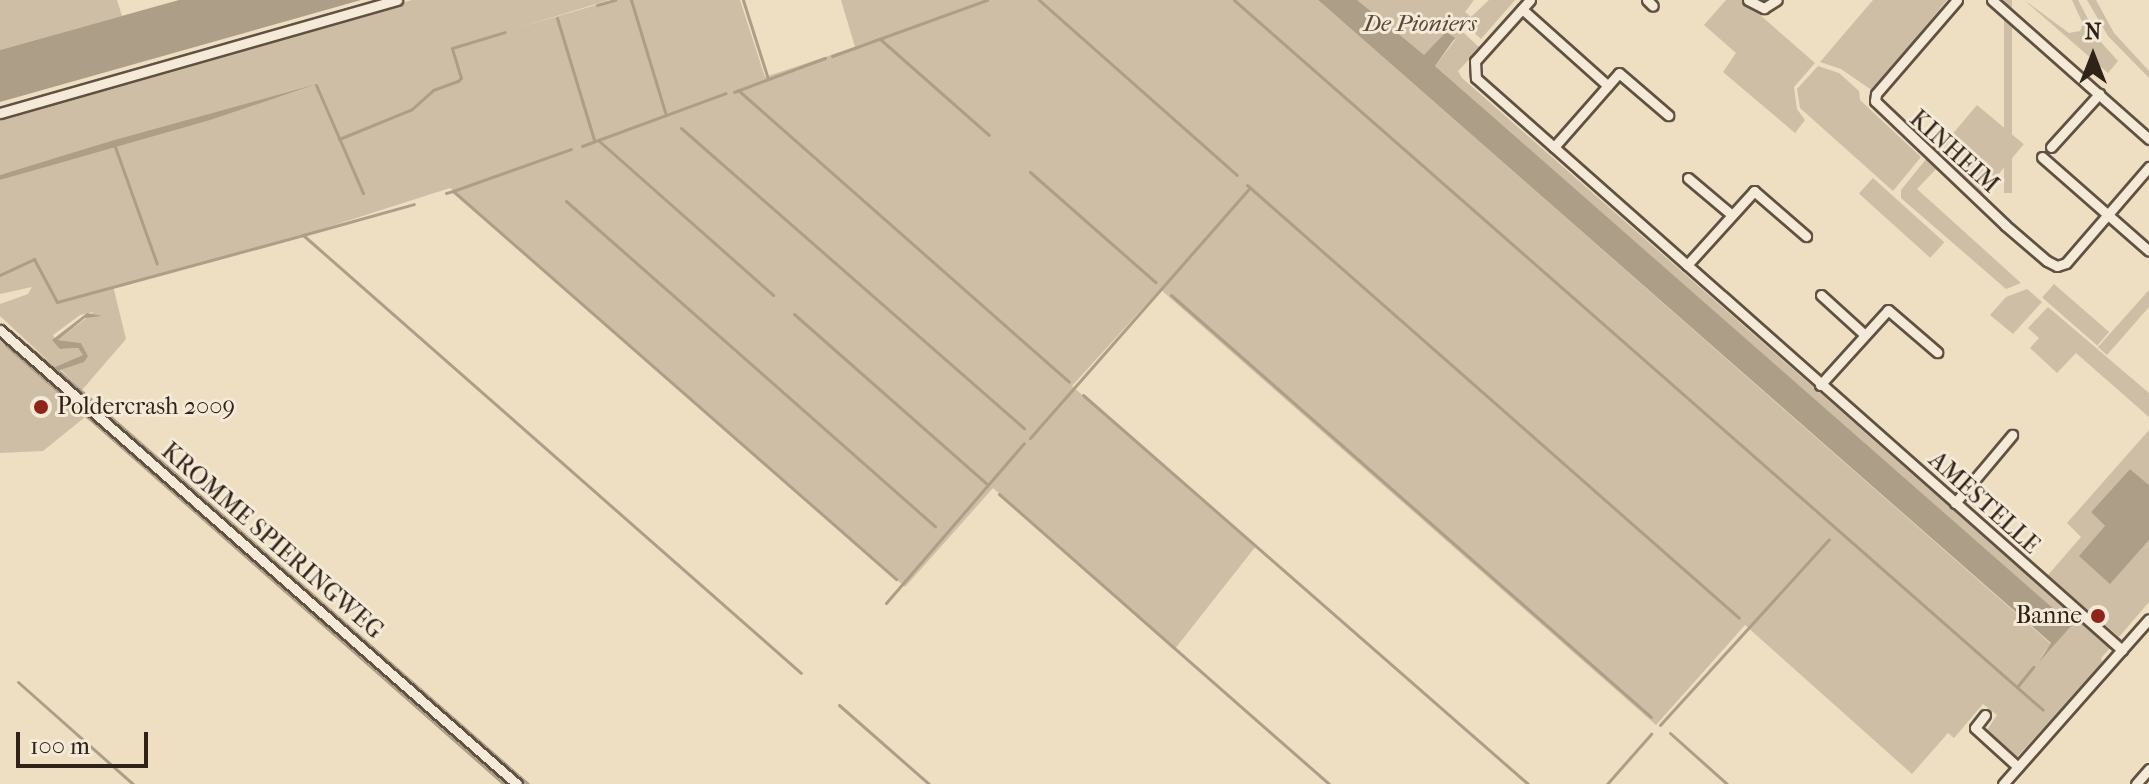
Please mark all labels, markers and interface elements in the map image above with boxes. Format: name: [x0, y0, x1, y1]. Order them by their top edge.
park label: De Pioniers: [1363, 10, 1477, 38]
north arrow: [2053, 16, 2133, 96]
text: N: [2085, 19, 2101, 45]
street label: KINHEIM: [1903, 105, 2005, 199]
place label: Poldercrash 2009: [57, 393, 235, 421]
marker: Poldercrash 2009: [32, 398, 50, 416]
street label: KROMME SPIERINGWEG: [155, 437, 389, 645]
street label: AMESTELLE: [1923, 446, 2045, 560]
place label: Banne: [2016, 602, 2082, 630]
marker: Banne: [2089, 607, 2107, 625]
scale bar: [20, 716, 152, 766]
text: 100 m: [30, 732, 90, 760]

